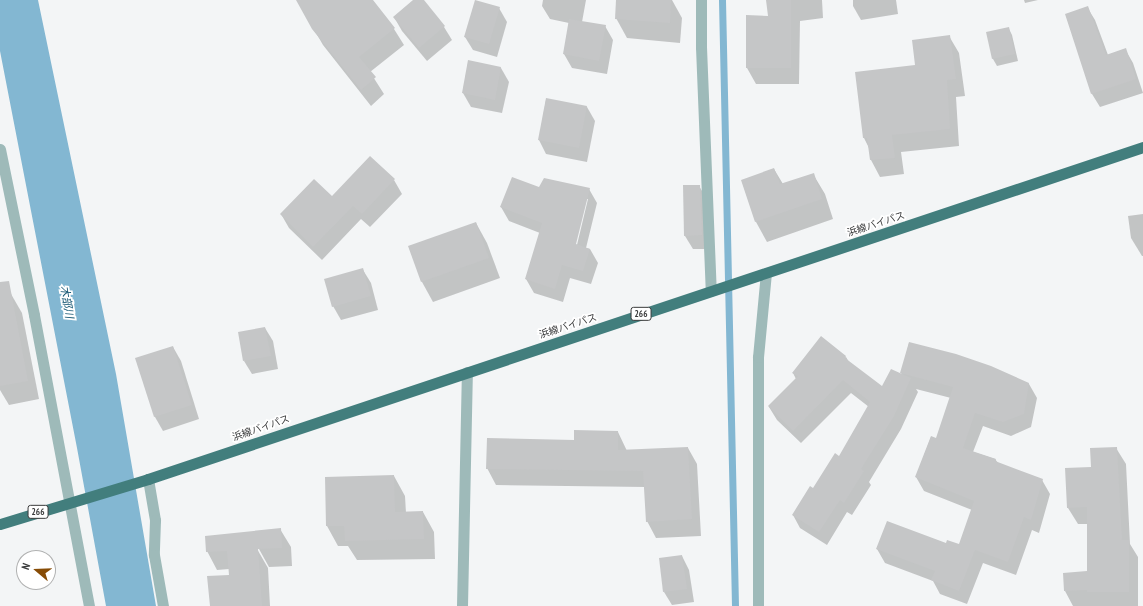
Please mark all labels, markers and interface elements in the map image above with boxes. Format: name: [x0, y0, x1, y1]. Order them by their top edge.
street label: 浜線バイパス: [846, 209, 906, 239]
water label: 木部川: [58, 285, 76, 319]
road number: 266: [630, 307, 652, 321]
street label: 浜線バイパス: [538, 311, 598, 341]
street label: 浜線バイパス: [231, 413, 291, 443]
road number: 266: [27, 505, 49, 519]
north arrow: [16, 550, 56, 590]
text: N: [18, 561, 33, 572]

